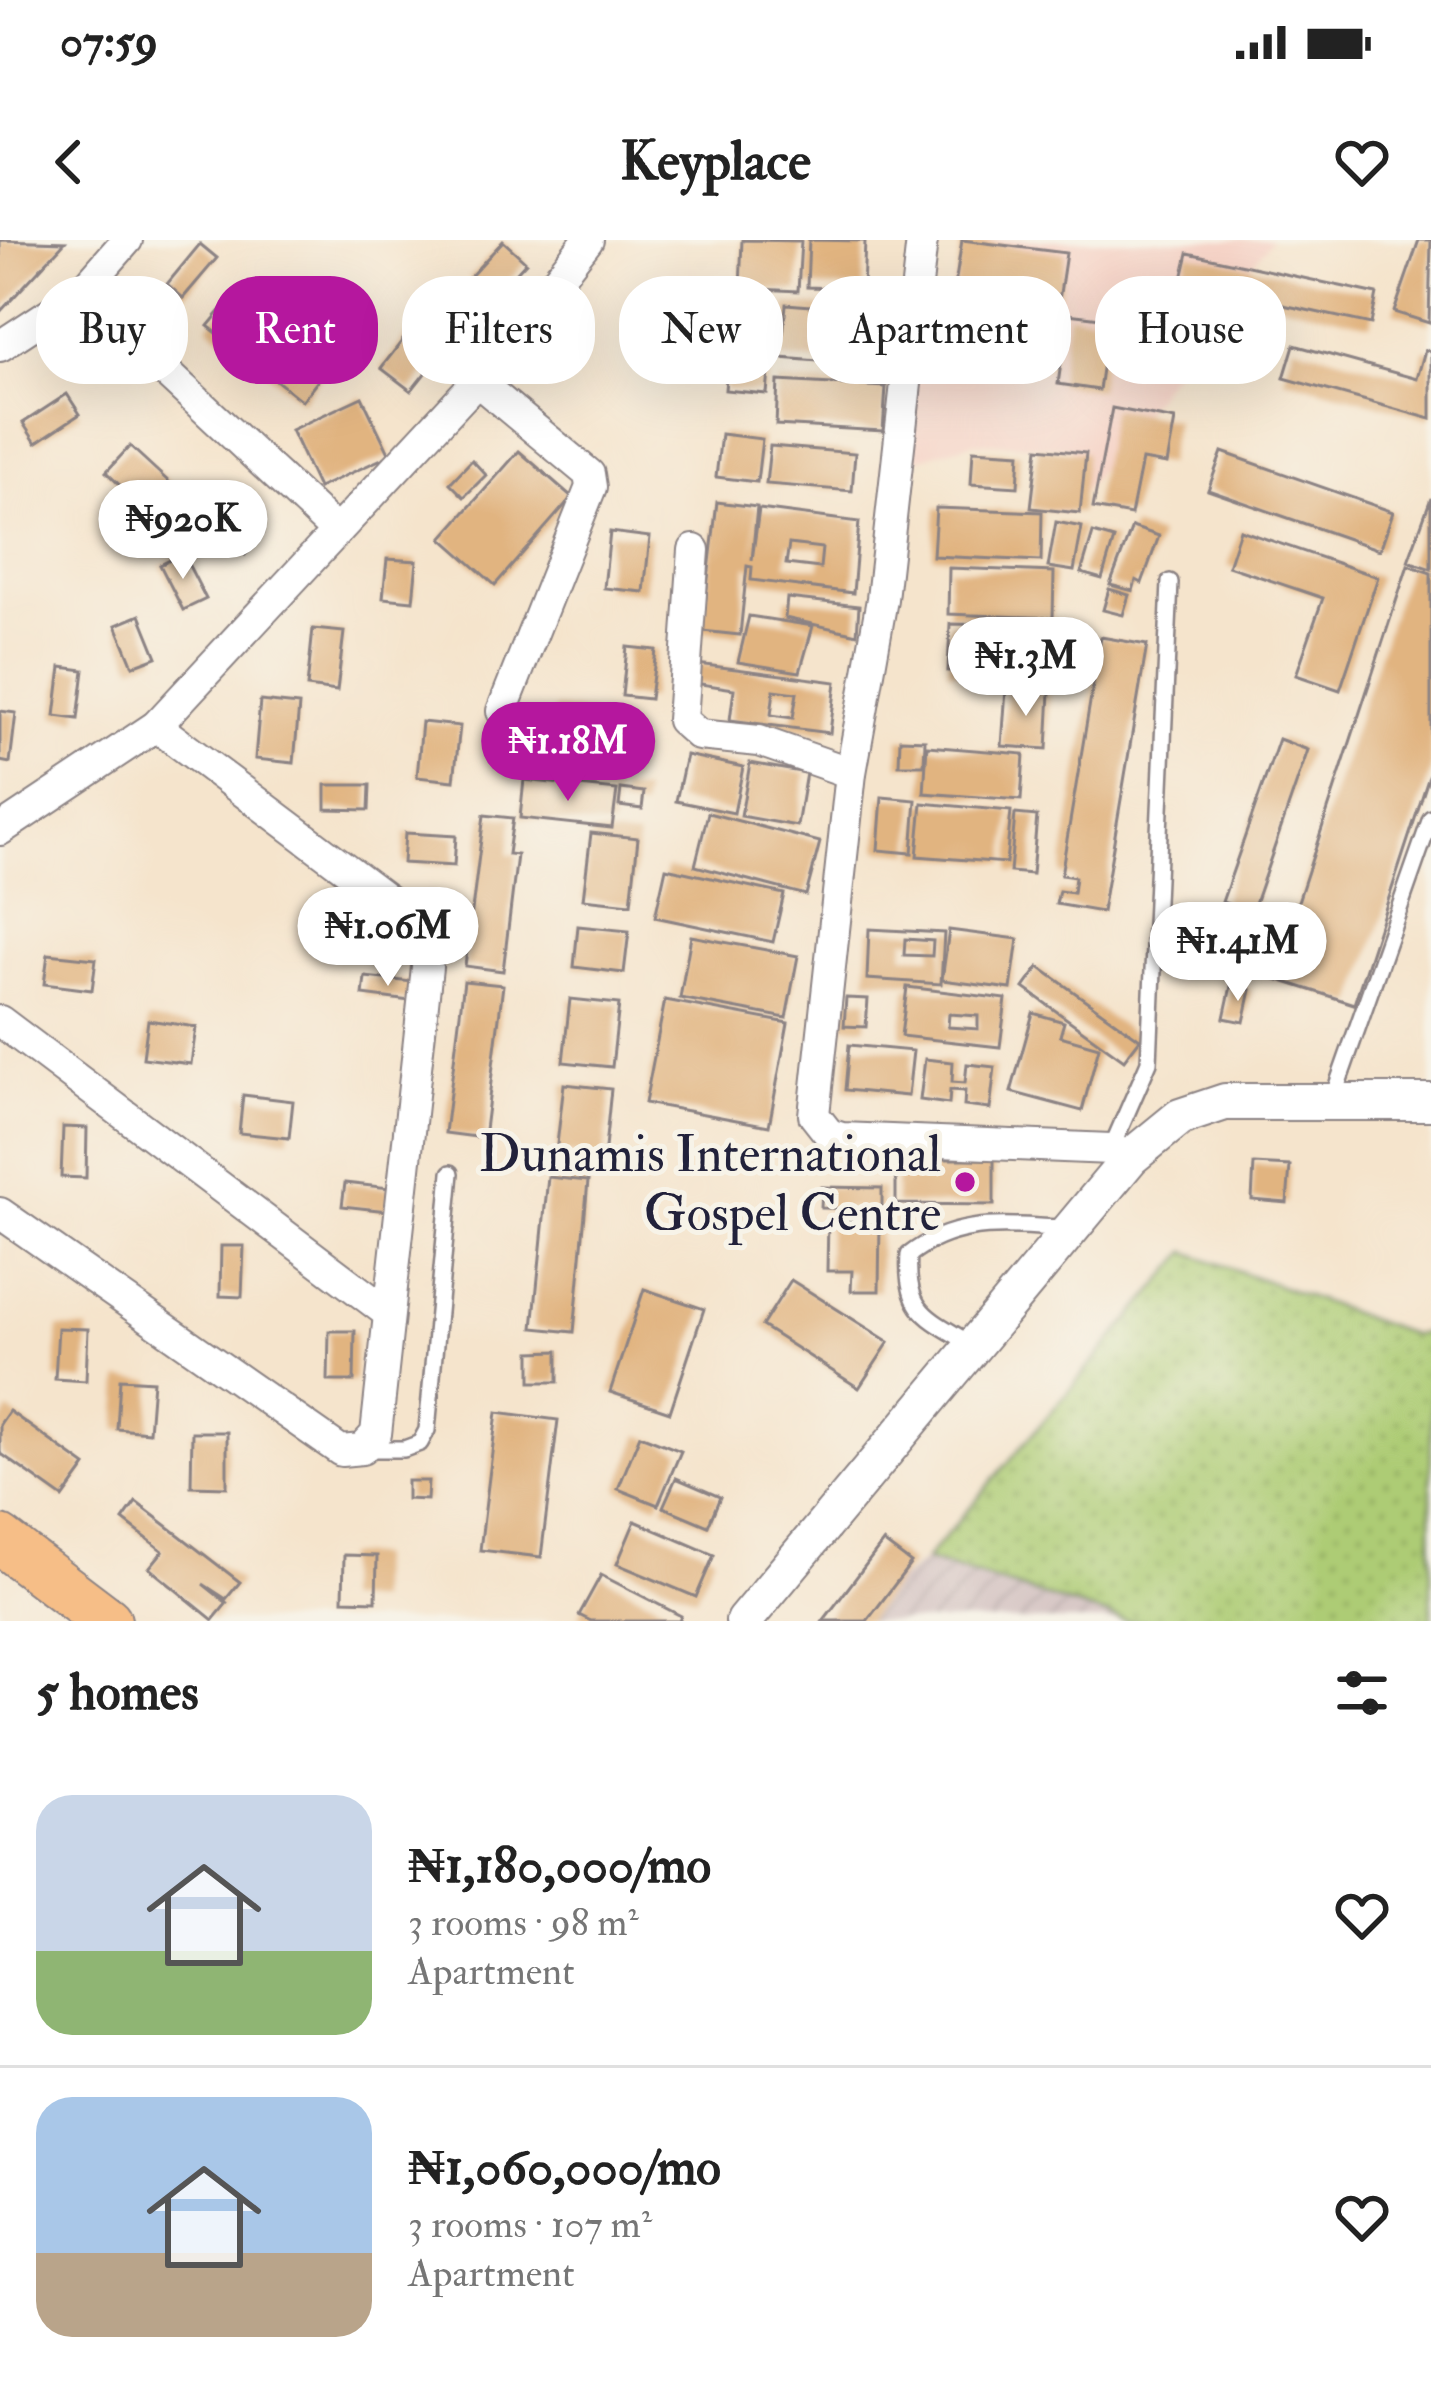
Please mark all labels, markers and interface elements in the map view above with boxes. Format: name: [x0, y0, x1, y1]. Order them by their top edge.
text: 07:59: [60, 14, 158, 70]
text: Keyplace: [620, 128, 811, 196]
icon: back: [36, 129, 102, 195]
icon: heart: [1329, 129, 1395, 195]
chip: Buy: [36, 276, 188, 384]
chip: Rent: [212, 276, 378, 384]
chip: Filters: [402, 276, 595, 384]
chip: New: [619, 276, 783, 384]
chip: Apartment: [807, 276, 1071, 384]
chip: House: [1095, 276, 1286, 384]
pin: ₦920K: [99, 480, 267, 582]
text: ₦920K: [125, 494, 241, 543]
pin: ₦1.3M: [942, 617, 1110, 719]
text: ₦1.3M: [975, 631, 1077, 680]
pin: ₦1.18M: [470, 702, 666, 804]
text: ₦1.18M: [508, 716, 628, 765]
pin: ₦1.06M: [290, 887, 486, 989]
text: ₦1.06M: [324, 901, 452, 950]
pin: ₦1.41M: [1140, 902, 1336, 1004]
text: ₦1.41M: [1177, 916, 1299, 965]
place label: Dunamis International Gospel Centre: [479, 1123, 941, 1246]
marker: Dunamis International Gospel Centre: [952, 1169, 978, 1195]
icon: filters: [1329, 1660, 1395, 1726]
text: 5 homes: [36, 1661, 199, 1725]
text: ₦1,180,000/mo: [408, 1834, 711, 1898]
icon: home: [132, 1843, 276, 1987]
icon: heart: [1329, 1882, 1395, 1948]
text: 3 rooms · 98 m²: [408, 1898, 639, 1947]
text: Apartment: [408, 1947, 575, 1996]
text: ₦1,060,000/mo: [408, 2136, 721, 2200]
icon: home: [132, 2145, 276, 2289]
icon: heart: [1329, 2184, 1395, 2250]
text: 3 rooms · 107 m²: [408, 2200, 652, 2249]
text: Apartment: [408, 2249, 575, 2298]

